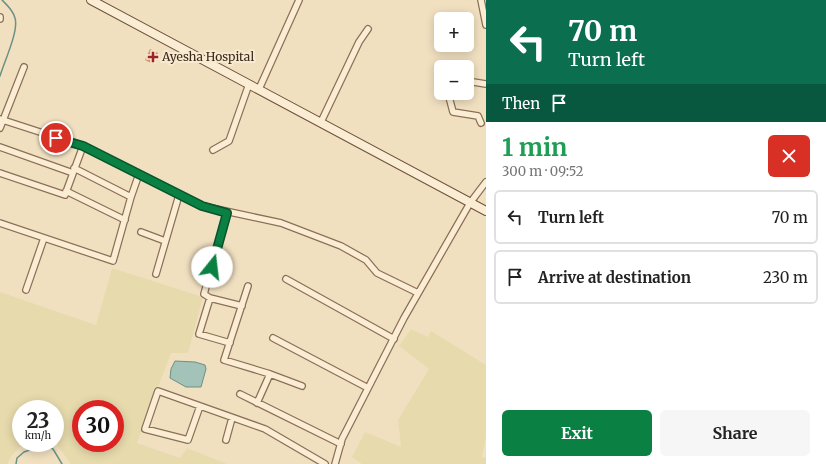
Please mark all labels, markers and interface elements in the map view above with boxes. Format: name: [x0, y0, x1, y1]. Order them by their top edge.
map controls: [434, 12, 474, 100]
button: +: [434, 12, 474, 52]
text: 70 m: [568, 13, 637, 49]
icon: left: [502, 16, 554, 68]
text: Turn left: [568, 48, 645, 71]
place label: Ayesha Hospital: [161, 49, 254, 64]
marker: Ayesha Hospital: [147, 51, 159, 63]
button: −: [434, 60, 474, 100]
icon: arrive: [548, 92, 570, 114]
text: Then: [502, 94, 540, 113]
pin: [39, 121, 73, 155]
icon: arrive: [45, 127, 67, 149]
text: 1 min: [502, 132, 567, 163]
button: close: [768, 135, 810, 177]
text: 300 m · 09:52: [502, 163, 583, 180]
icon: left: [504, 206, 526, 228]
text: Turn left: [538, 208, 604, 227]
text: 70 m: [772, 208, 808, 227]
position arrow: [191, 246, 233, 288]
icon: arrive: [504, 266, 526, 288]
text: Arrive at destination: [538, 268, 691, 287]
text: 230 m: [763, 268, 808, 287]
speed limit sign: 30: [72, 400, 124, 452]
text: 23: [27, 408, 49, 433]
button: Exit: [502, 410, 652, 456]
button: Share: [660, 410, 810, 456]
text: km/h: [25, 429, 51, 442]

